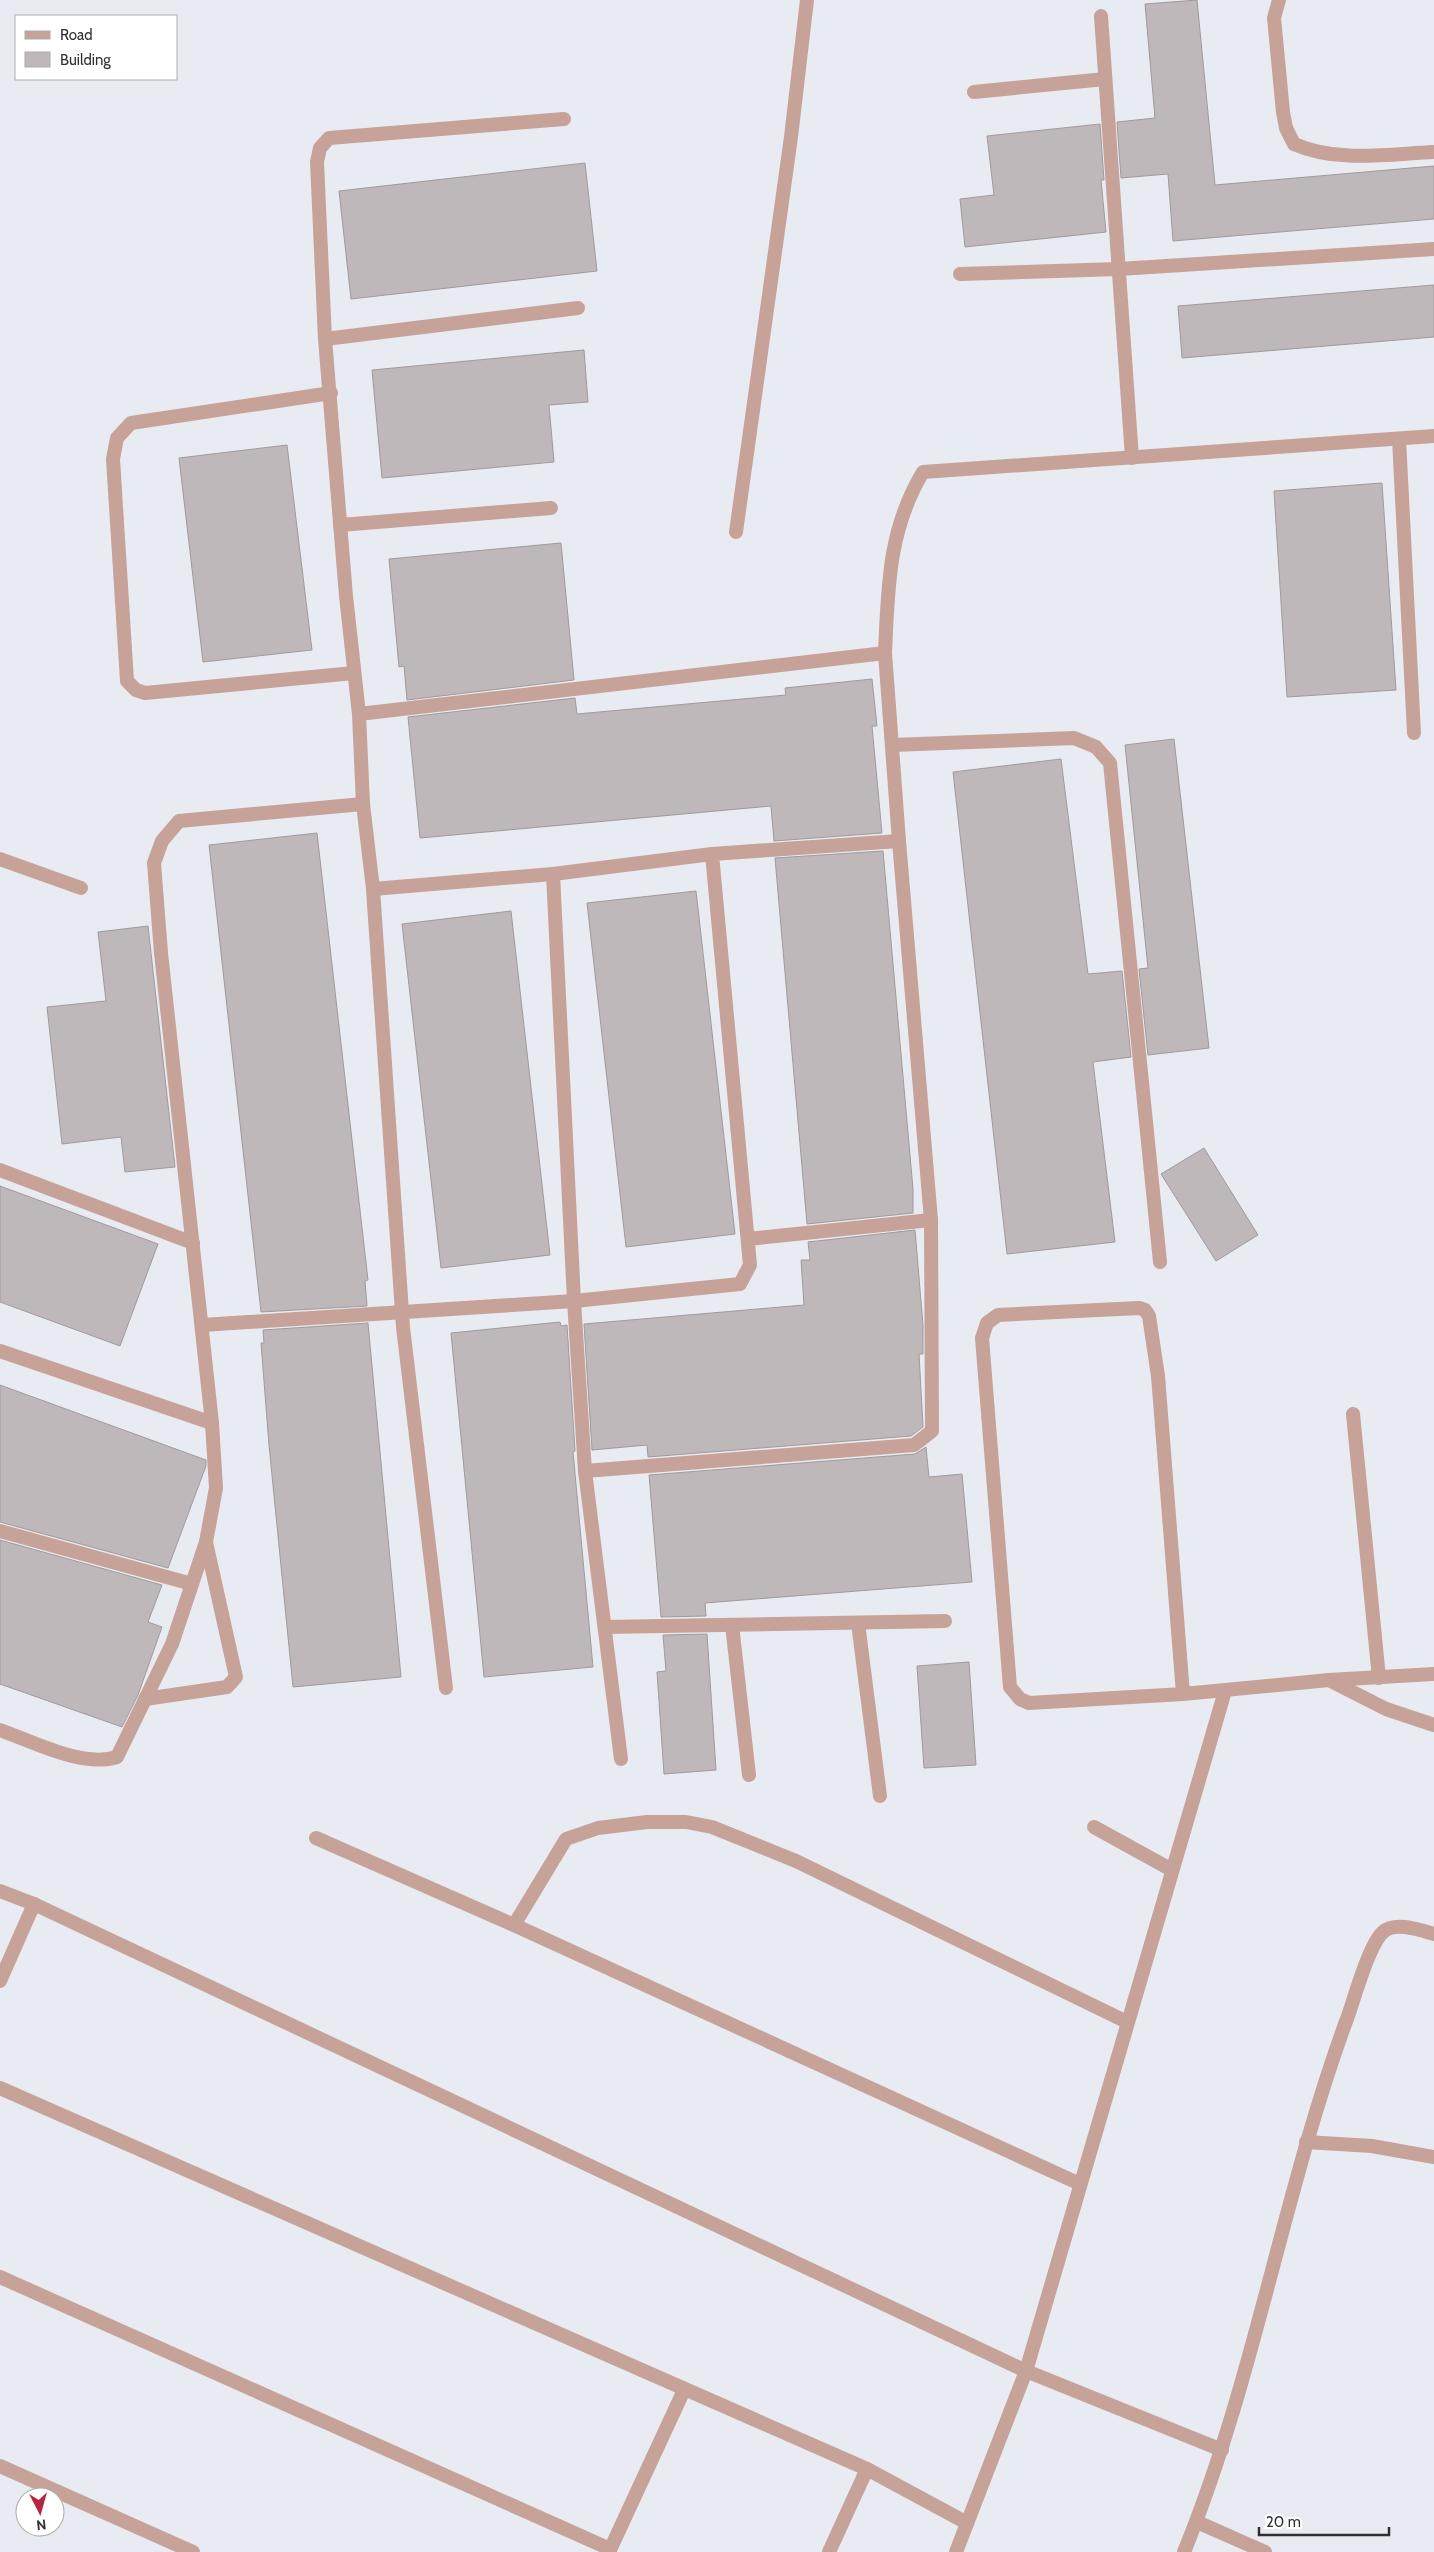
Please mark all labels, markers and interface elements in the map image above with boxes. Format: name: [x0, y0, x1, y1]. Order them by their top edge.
legend: [15, 15, 178, 80]
text: Road: [60, 26, 93, 44]
text: Building: [60, 51, 111, 69]
north arrow: [15, 2487, 65, 2537]
scale bar: [1259, 2504, 1389, 2536]
text: 20 m: [1266, 2513, 1301, 2531]
text: N: [35, 2515, 47, 2534]

